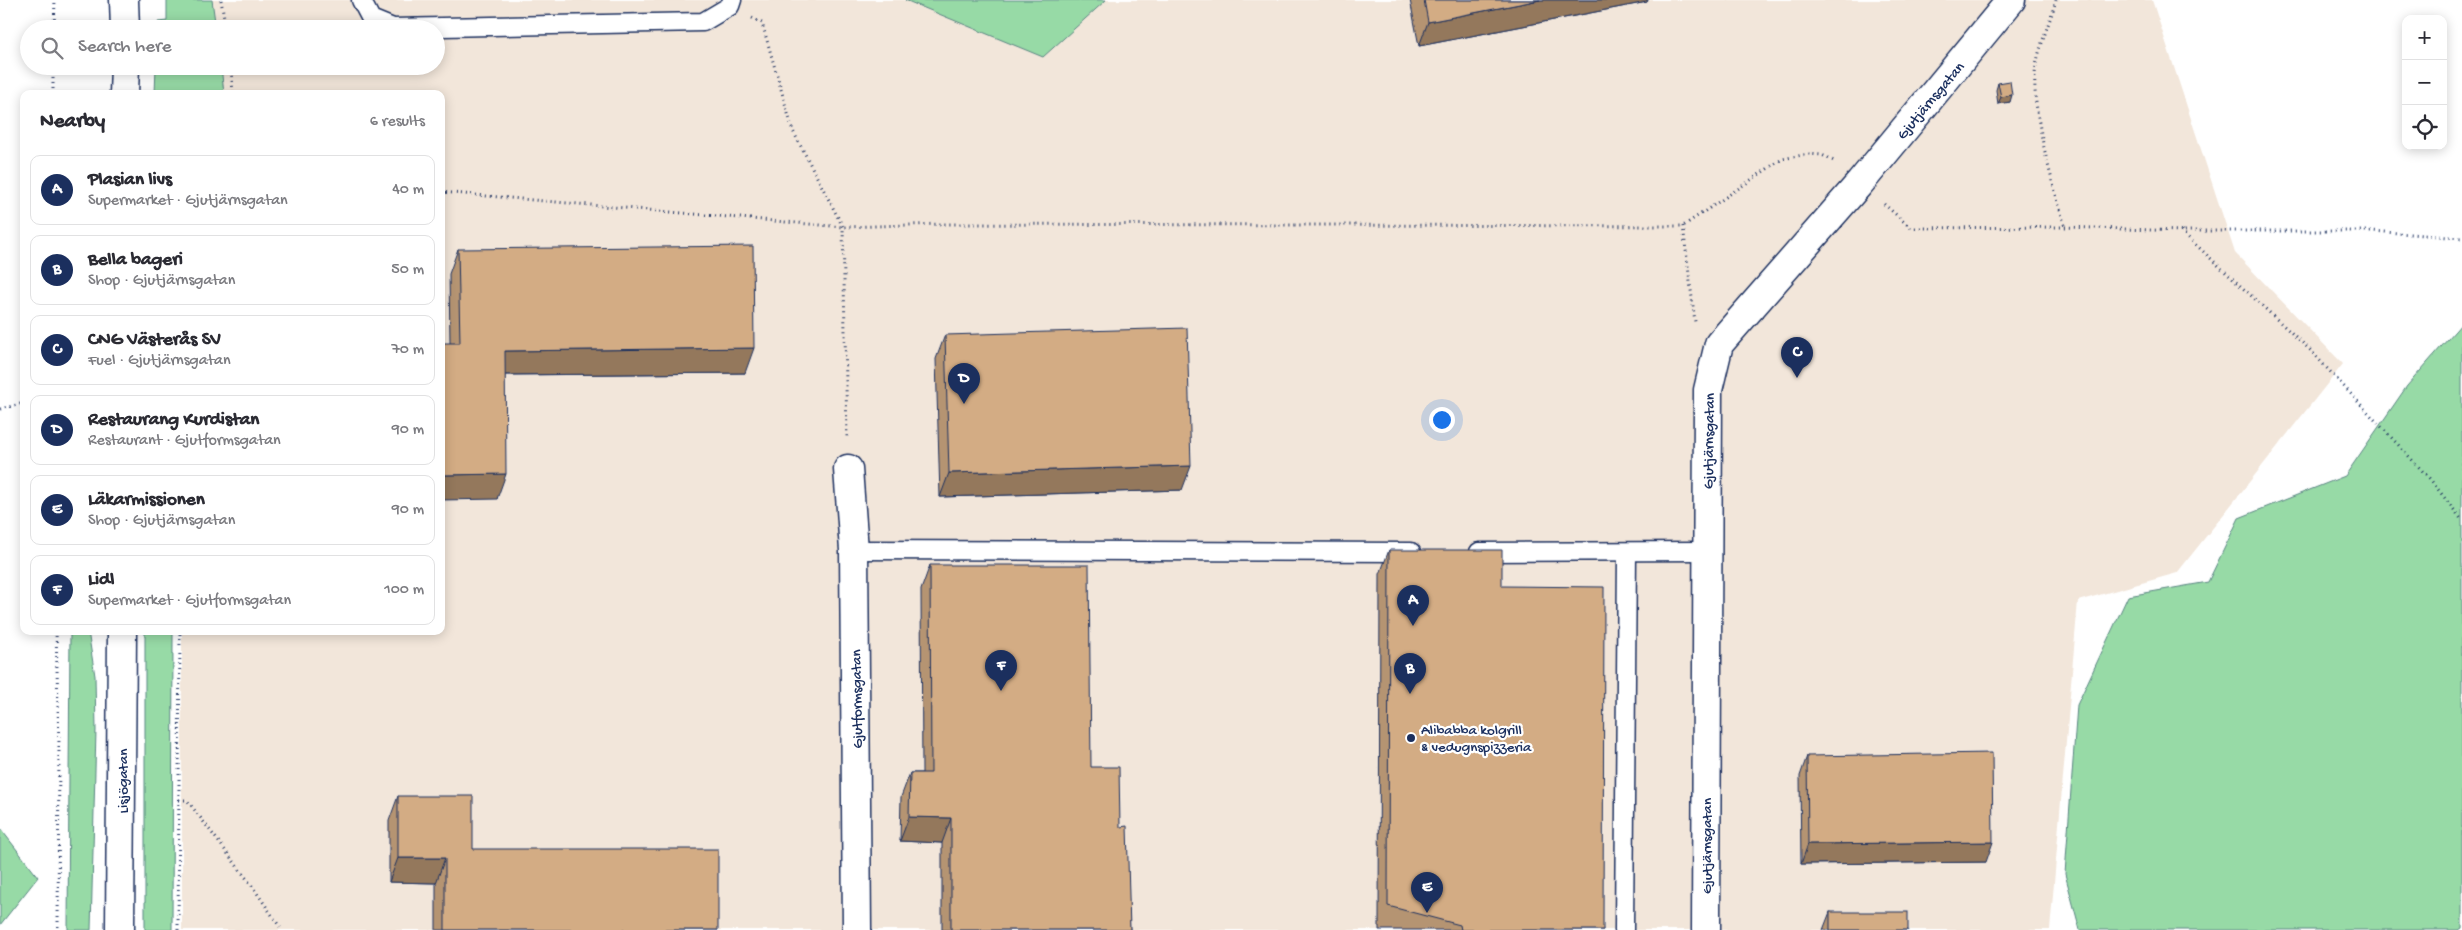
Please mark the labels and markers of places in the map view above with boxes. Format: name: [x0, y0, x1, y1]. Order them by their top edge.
pin: C: [1781, 337, 1813, 378]
pin: D: [948, 363, 980, 404]
pin: A: [1397, 585, 1429, 626]
pin: F: [985, 650, 1017, 691]
pin: B: [1394, 653, 1426, 694]
place label: Alibabba kolgrill & vedugnspizzeria: [1421, 722, 1532, 757]
marker: Alibabba kolgrill & vedugnspizzeria: [1405, 732, 1417, 744]
pin: E: [1411, 872, 1443, 913]

